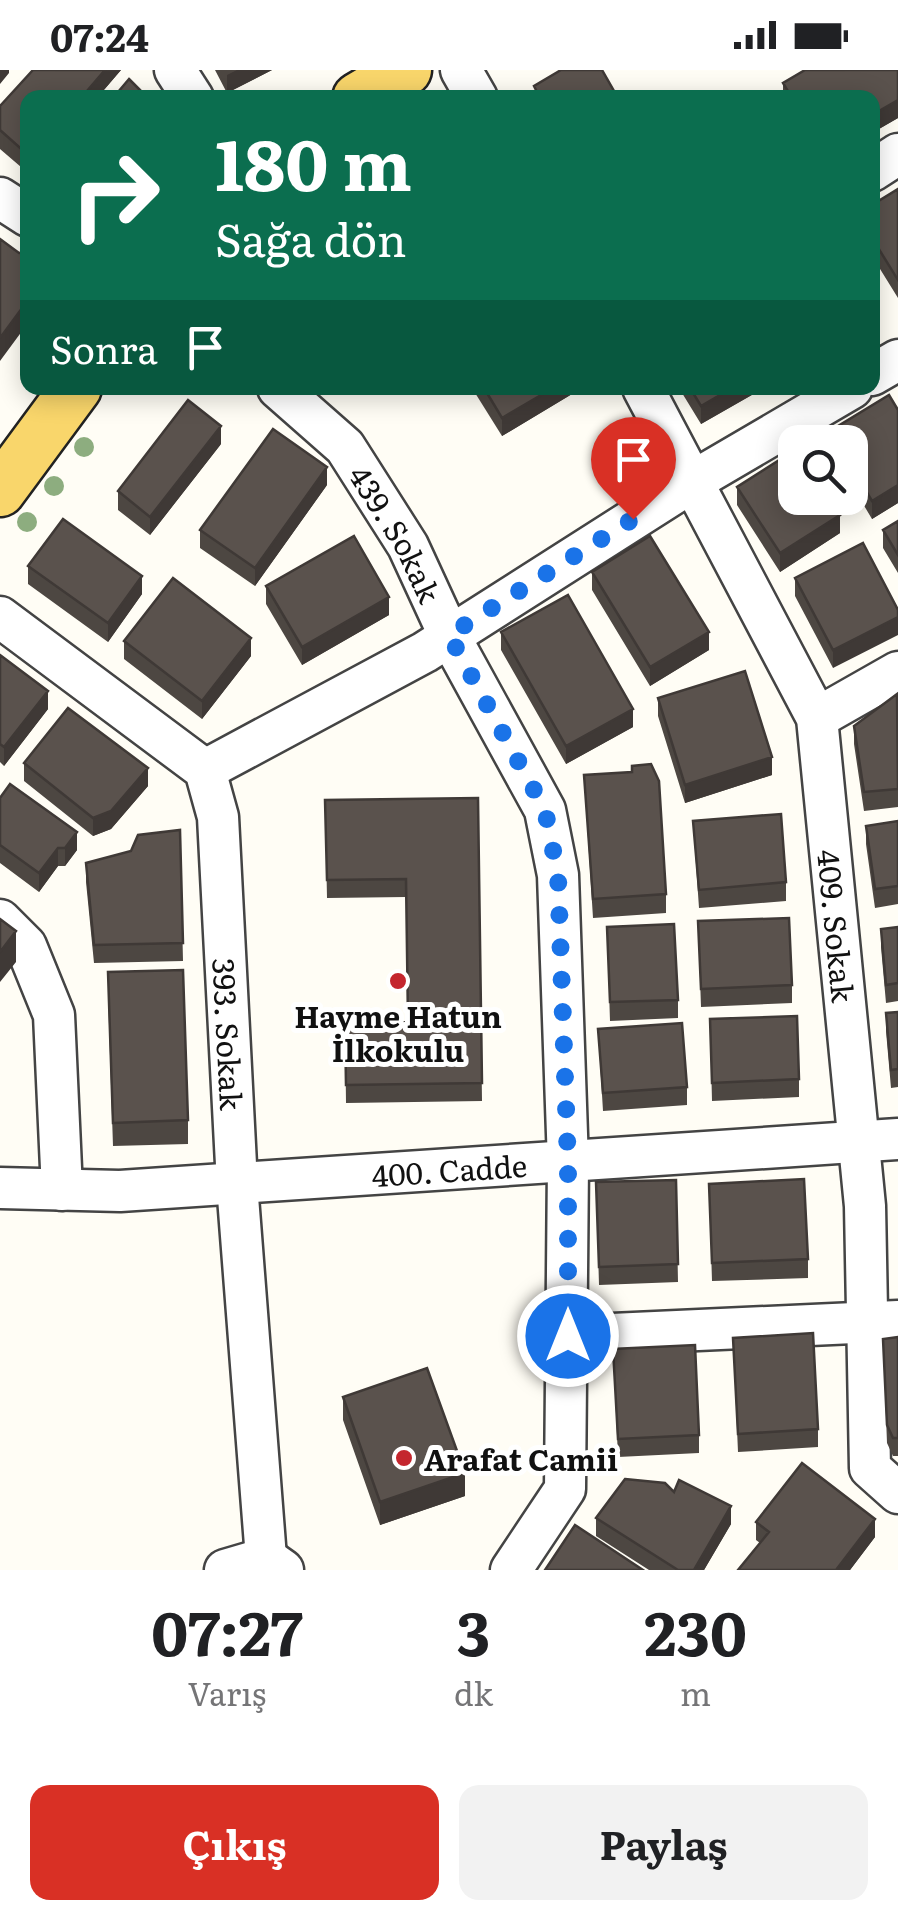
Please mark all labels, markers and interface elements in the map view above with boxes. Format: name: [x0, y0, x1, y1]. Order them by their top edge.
text: 07:24: [50, 7, 149, 64]
text: 180 m: [215, 109, 412, 213]
icon: right: [50, 130, 180, 260]
text: Sağa dön: [215, 204, 406, 271]
text: Sonra: [50, 319, 158, 376]
icon: arrive: [178, 320, 233, 375]
pin: [591, 417, 676, 520]
map controls: [778, 425, 868, 515]
button: search: [778, 425, 868, 515]
icon: arrive: [606, 432, 661, 487]
street label: 439. Sokak: [340, 456, 453, 610]
street label: 409. Sokak: [808, 847, 867, 1005]
street label: 393. Sokak: [203, 957, 255, 1112]
marker: Hayme Hatun İlkokulu: [387, 970, 409, 992]
place label: Hayme Hatun İlkokulu: [294, 993, 502, 1071]
street label: 400. Cadde: [370, 1142, 528, 1196]
position arrow: [516, 1284, 620, 1388]
place label: Arafat Camii: [424, 1436, 618, 1480]
marker: Arafat Camii: [393, 1447, 415, 1469]
text: 07:27: [151, 1585, 303, 1674]
text: 3: [457, 1585, 490, 1674]
text: 230: [644, 1585, 747, 1674]
text: Varış: [188, 1668, 266, 1716]
text: dk: [454, 1668, 493, 1716]
text: m: [680, 1668, 711, 1716]
button: Çıkış: [30, 1785, 439, 1900]
button: Paylaş: [459, 1785, 868, 1900]

